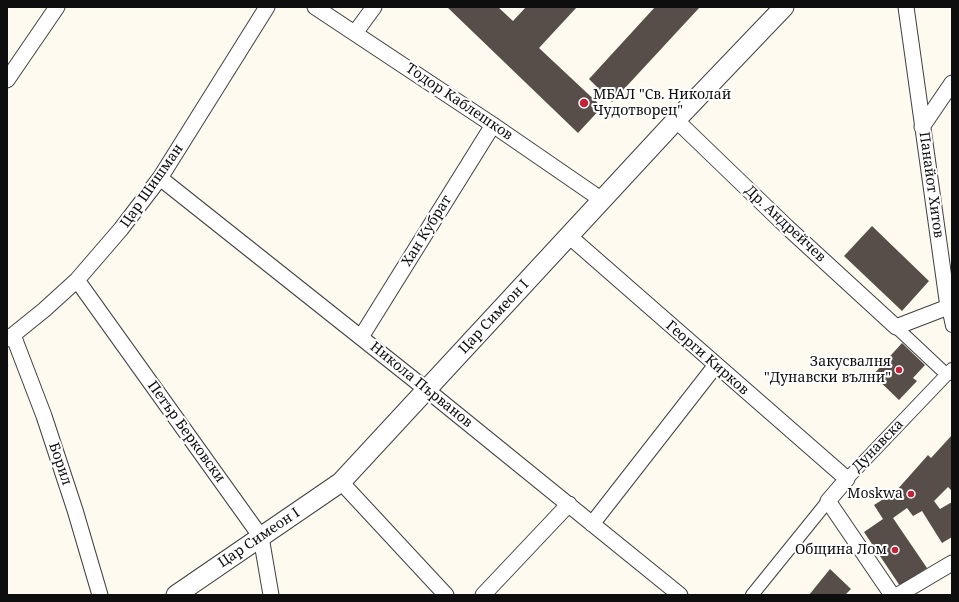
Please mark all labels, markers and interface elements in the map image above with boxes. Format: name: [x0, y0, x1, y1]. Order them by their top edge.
street label: Тодор Каблешков: [402, 60, 516, 144]
place label: МБАЛ "Св. Николай Чудотворец": [593, 87, 731, 120]
marker: МБАЛ "Св. Николай Чудотворец": [578, 97, 590, 109]
street label: Панайот Хитов: [915, 131, 947, 239]
street label: Цар Шишман: [117, 141, 187, 231]
street label: Др. Андрейчев: [741, 182, 829, 266]
street label: Хан Кубрат: [399, 192, 455, 270]
street label: Цар Симеон I: [456, 277, 532, 357]
street label: Георги Кирков: [662, 317, 752, 399]
street label: Никола Първанов: [366, 339, 476, 431]
place label: Закусвалня "Дунавски вълни": [764, 354, 891, 386]
marker: Закусвалня "Дунавски вълни": [894, 365, 904, 375]
street label: Петър Берковски: [144, 378, 228, 486]
street label: Дунавска: [849, 416, 907, 476]
street label: Борил: [45, 441, 75, 487]
place label: Moskwa: [847, 486, 903, 502]
marker: Moskwa: [906, 489, 916, 499]
street label: Цар Симеон I: [215, 505, 303, 571]
place label: Община Лом: [795, 542, 887, 558]
marker: Община Лом: [890, 545, 900, 555]

